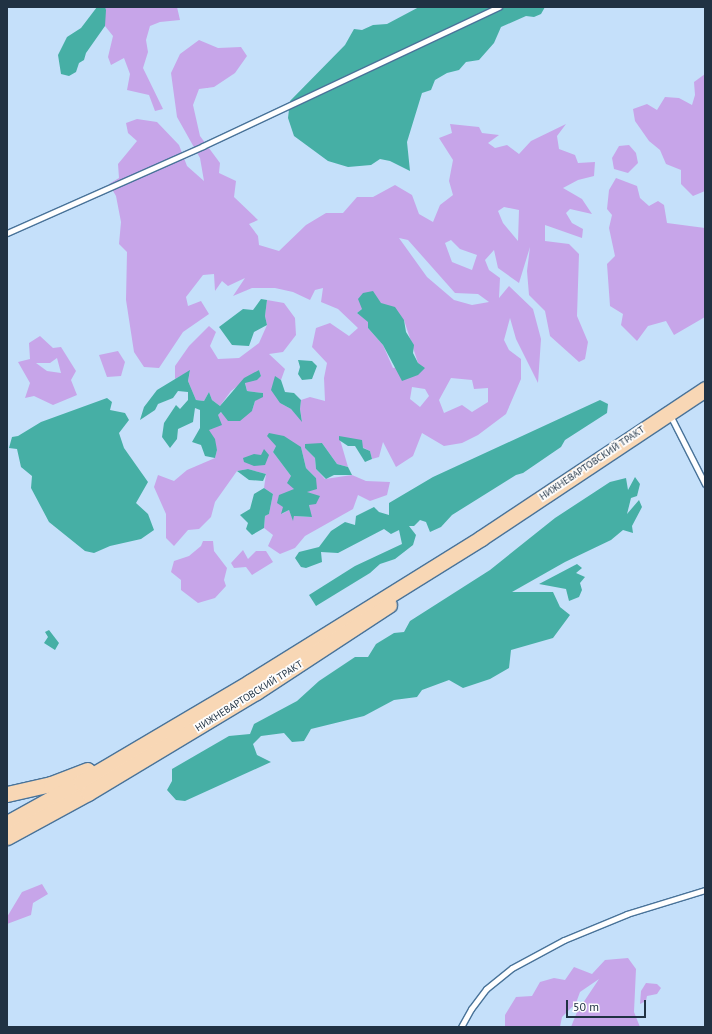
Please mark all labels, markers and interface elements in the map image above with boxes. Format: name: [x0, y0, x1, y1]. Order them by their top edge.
street label: НИЖНЕВАРТОВСКИЙ ТРАКТ: [537, 423, 647, 503]
street label: НИЖНЕВАРТОВСКИЙ ТРАКТ: [193, 658, 305, 734]
scale bar: [568, 992, 648, 1018]
text: 50 m: [573, 999, 599, 1014]

